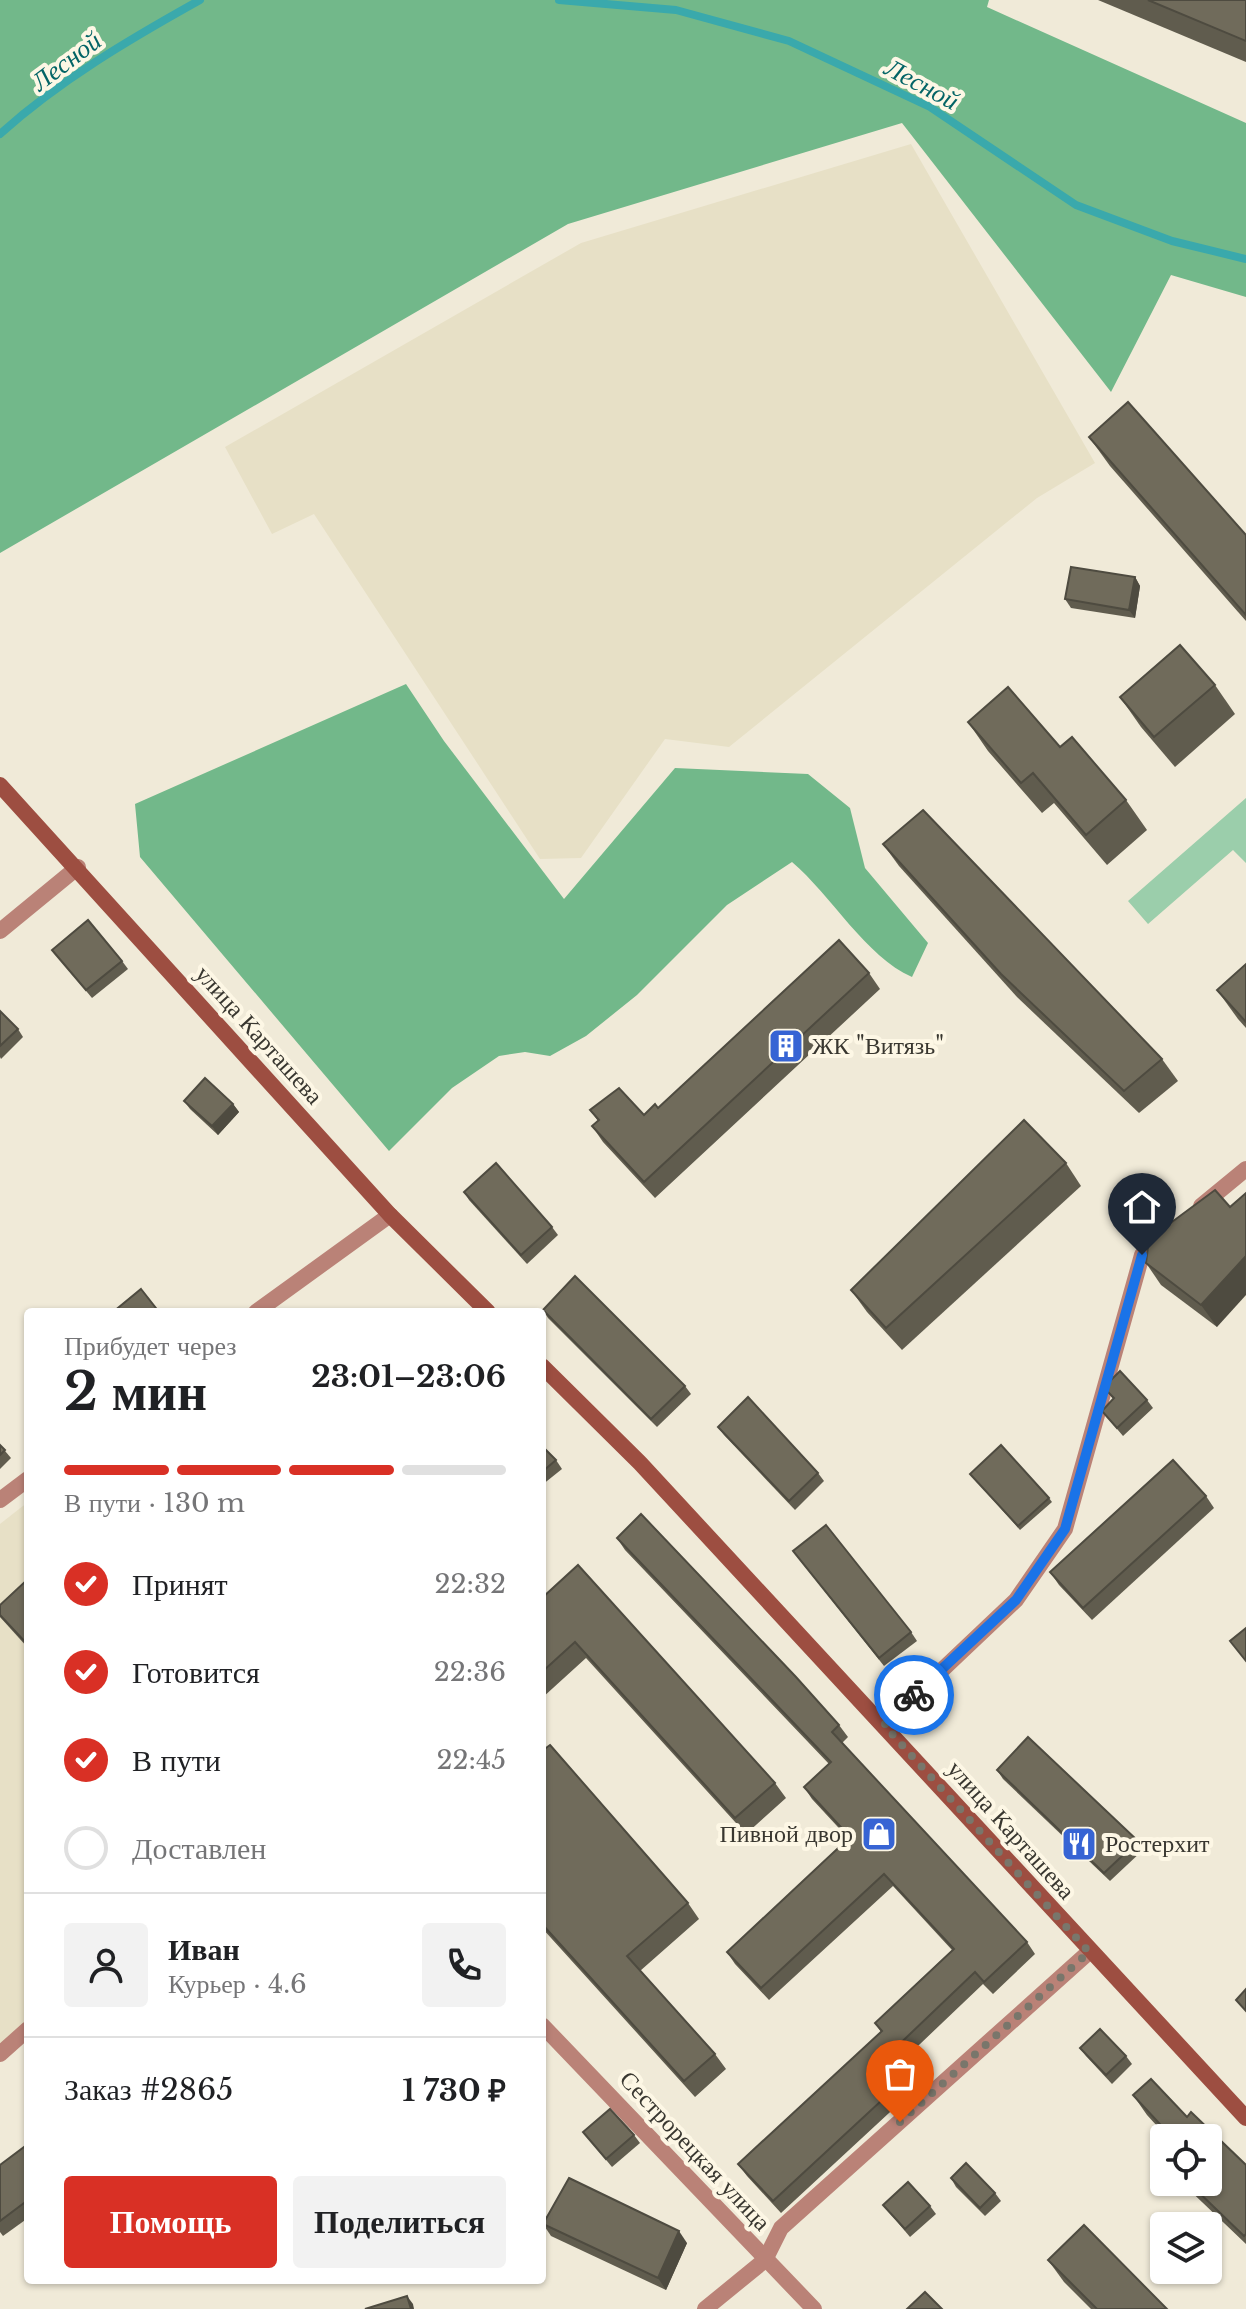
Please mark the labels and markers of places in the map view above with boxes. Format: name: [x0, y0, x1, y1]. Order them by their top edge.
building icon: ЖК "Витязь": [767, 1027, 805, 1065]
place label: ЖК "Витязь": [812, 1031, 944, 1060]
pin: [1108, 1173, 1176, 1255]
shop icon: Пивной двор: [860, 1815, 898, 1853]
place label: Пивной двор: [720, 1819, 853, 1848]
restaurant icon: Ростерхит: [1060, 1825, 1098, 1863]
place label: Ростерхит: [1105, 1829, 1210, 1858]
pin: [866, 2040, 934, 2122]

